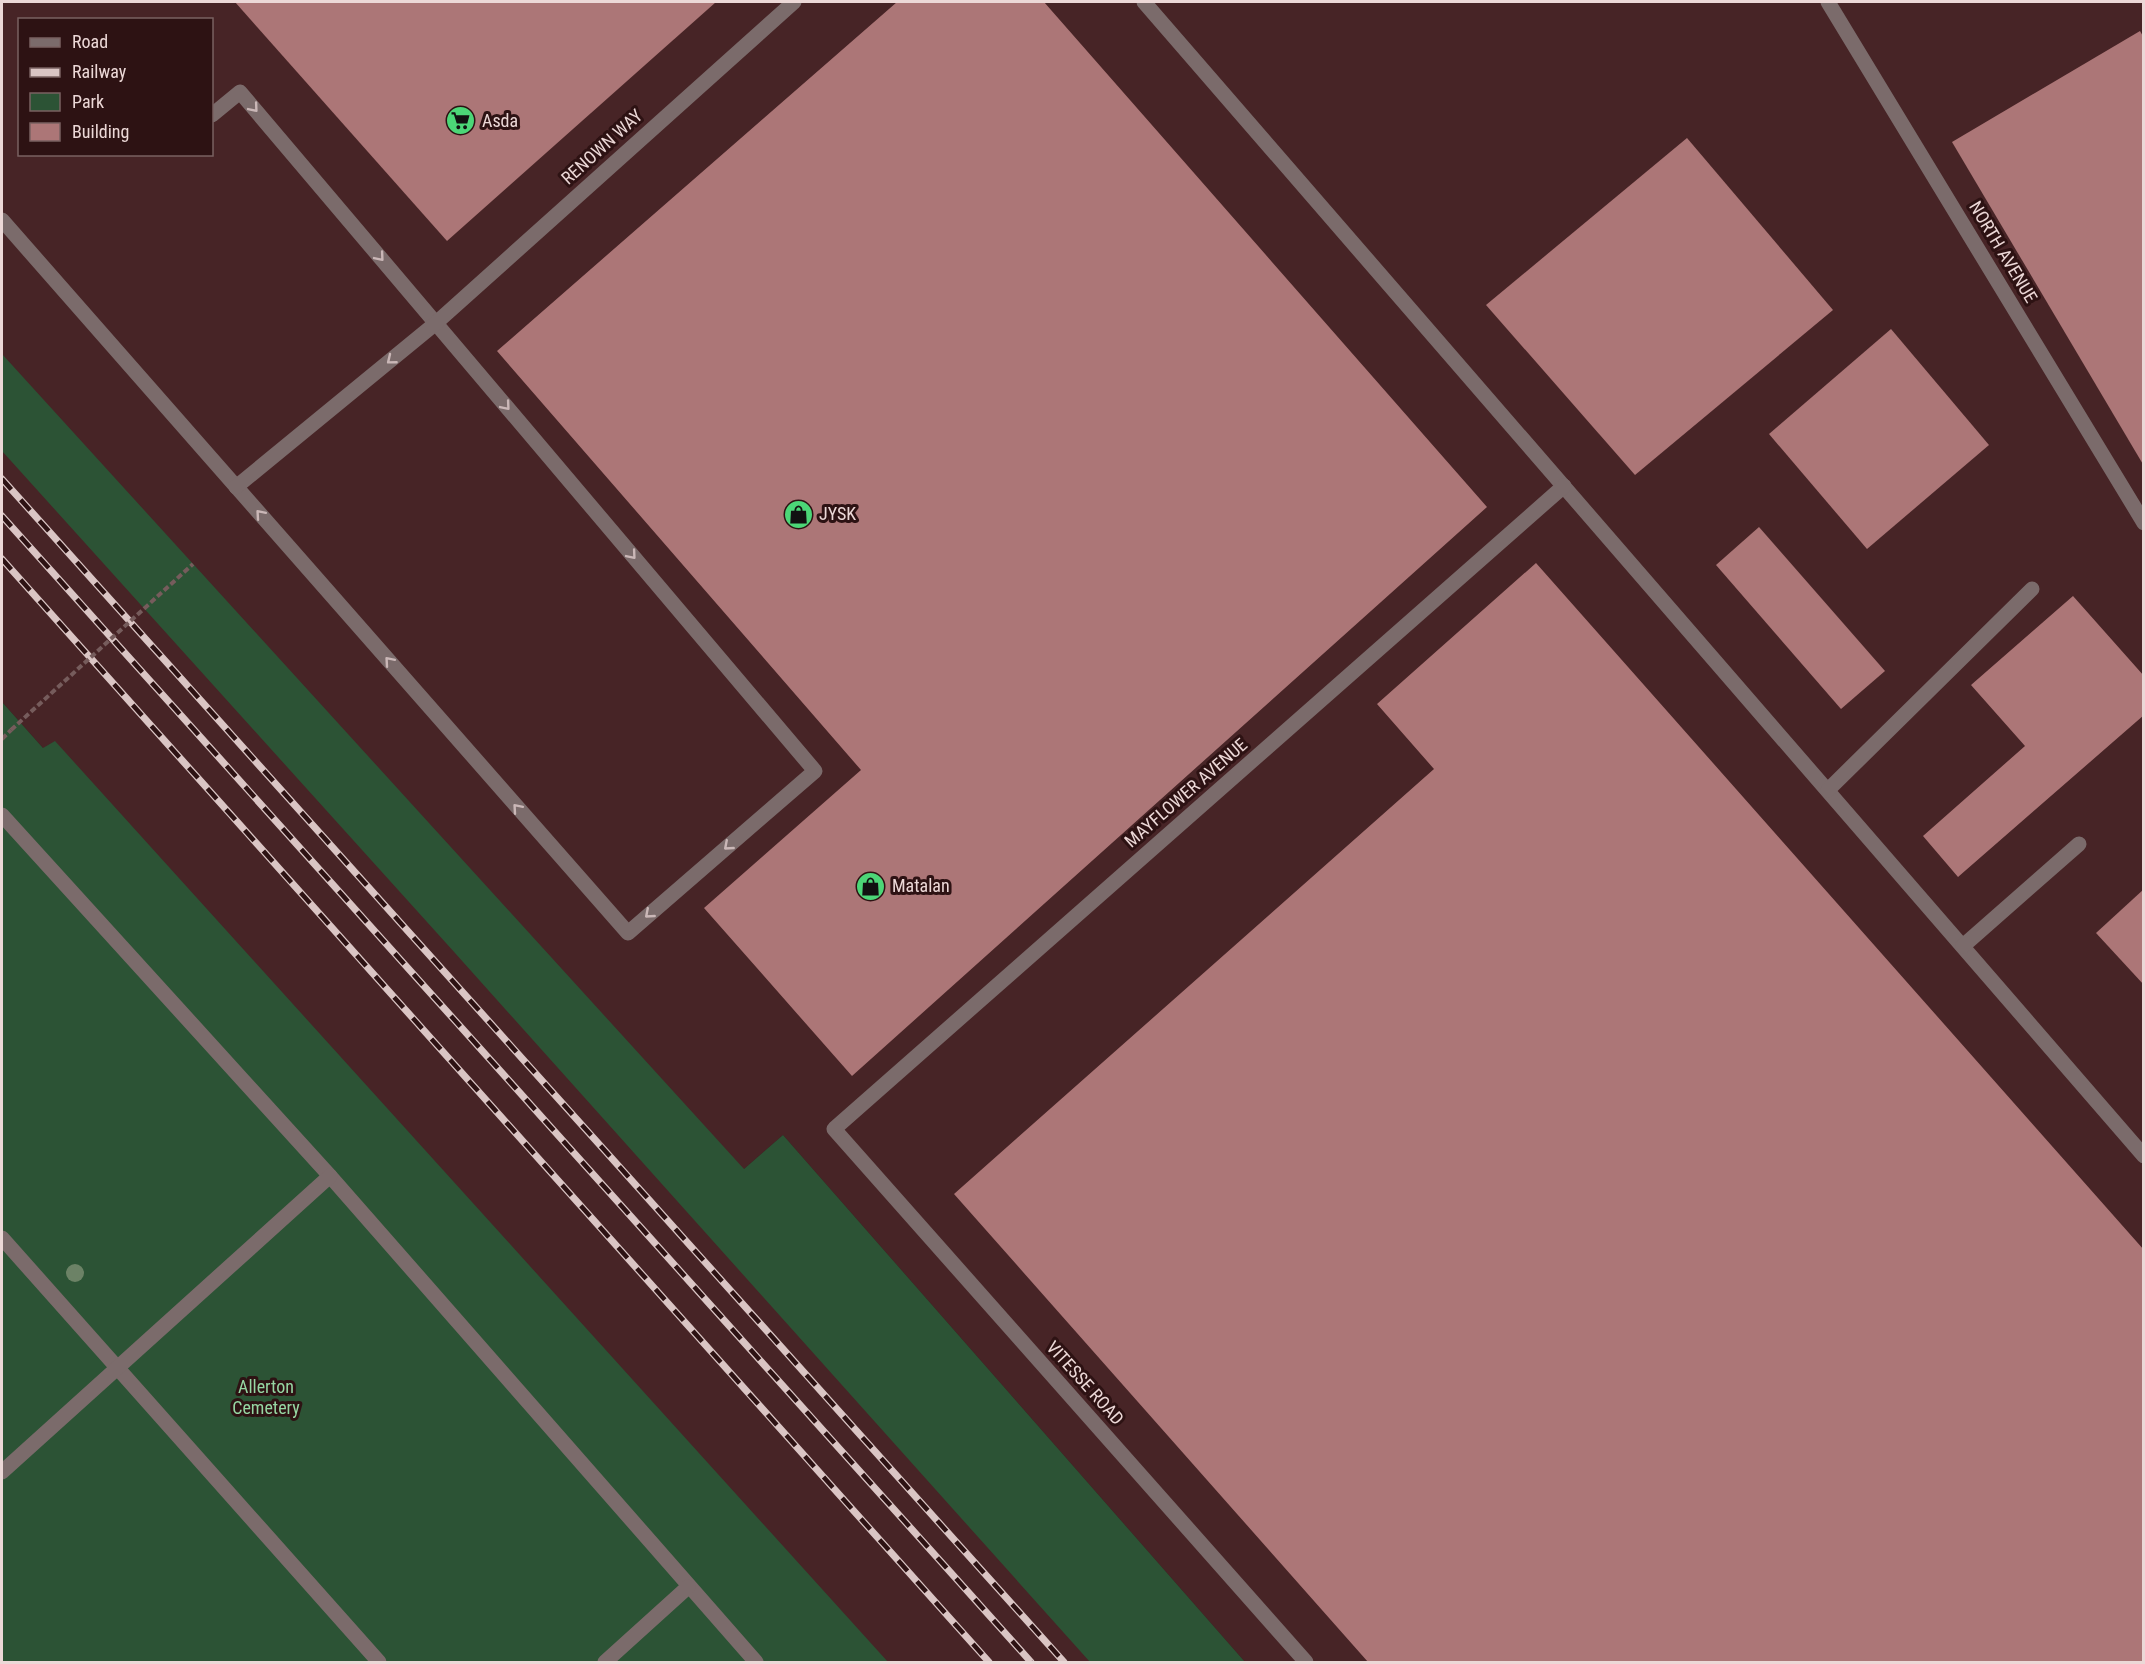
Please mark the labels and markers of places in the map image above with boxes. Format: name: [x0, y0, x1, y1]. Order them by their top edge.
supermarket icon: Asda: [445, 105, 477, 137]
place label: Asda: [482, 110, 518, 131]
shop icon: JYSK: [782, 498, 814, 530]
place label: JYSK: [819, 503, 856, 524]
shop icon: Matalan: [855, 870, 887, 902]
place label: Matalan: [892, 875, 950, 896]

